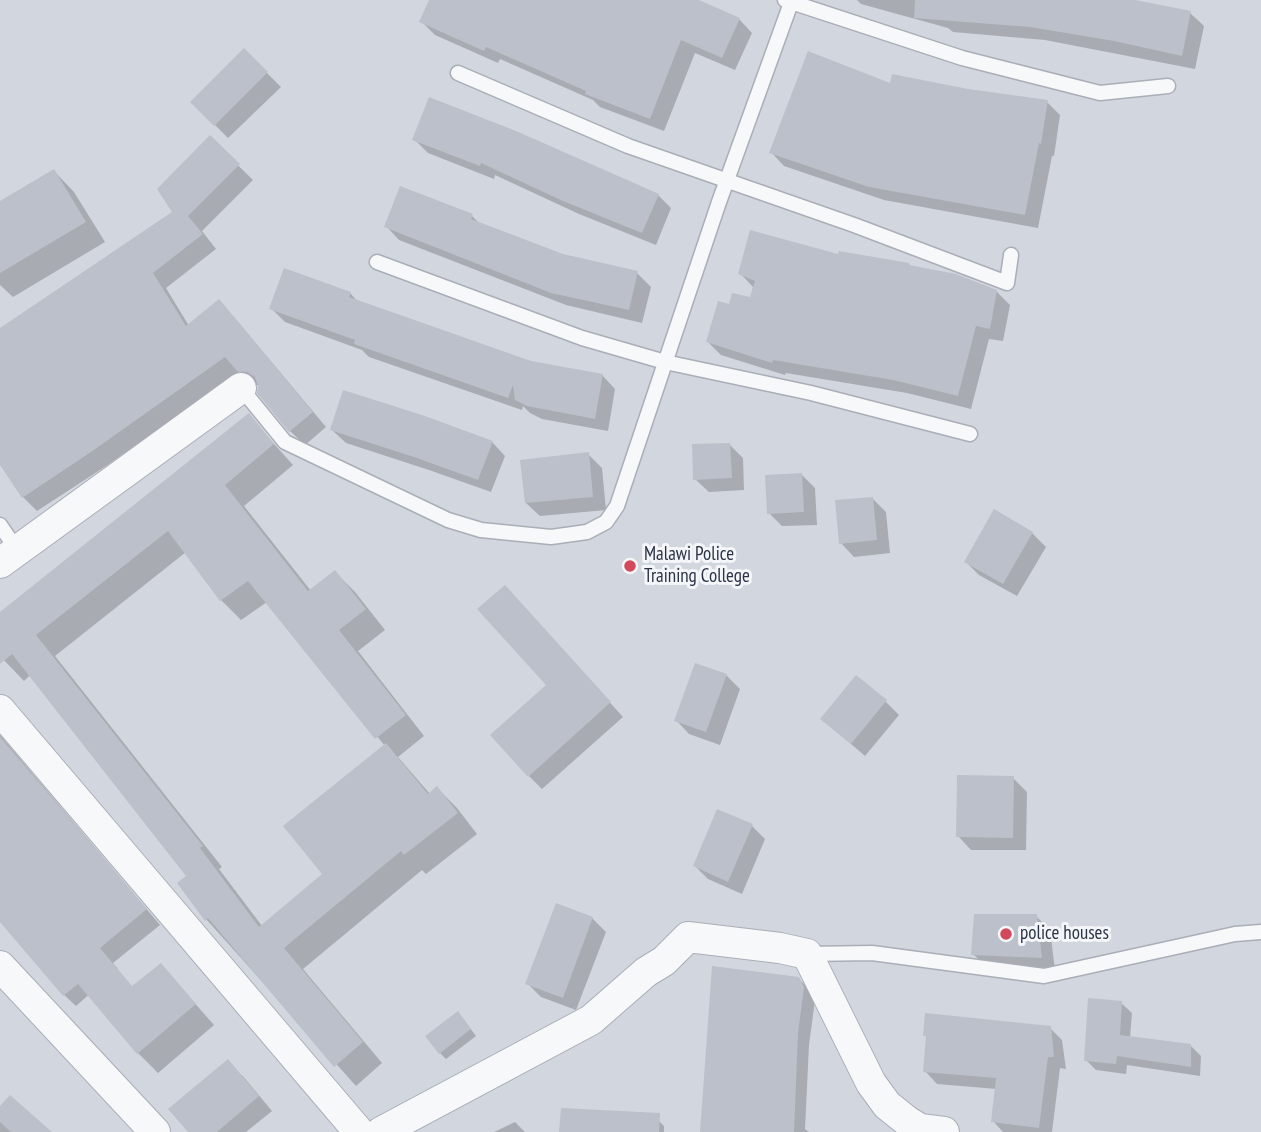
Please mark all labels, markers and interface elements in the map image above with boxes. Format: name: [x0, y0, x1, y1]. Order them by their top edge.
place label: Malawi Police Training College: [644, 544, 750, 588]
marker: Malawi Police Training College: [622, 558, 638, 574]
place label: police houses: [1020, 923, 1109, 945]
marker: police houses: [998, 926, 1014, 942]

